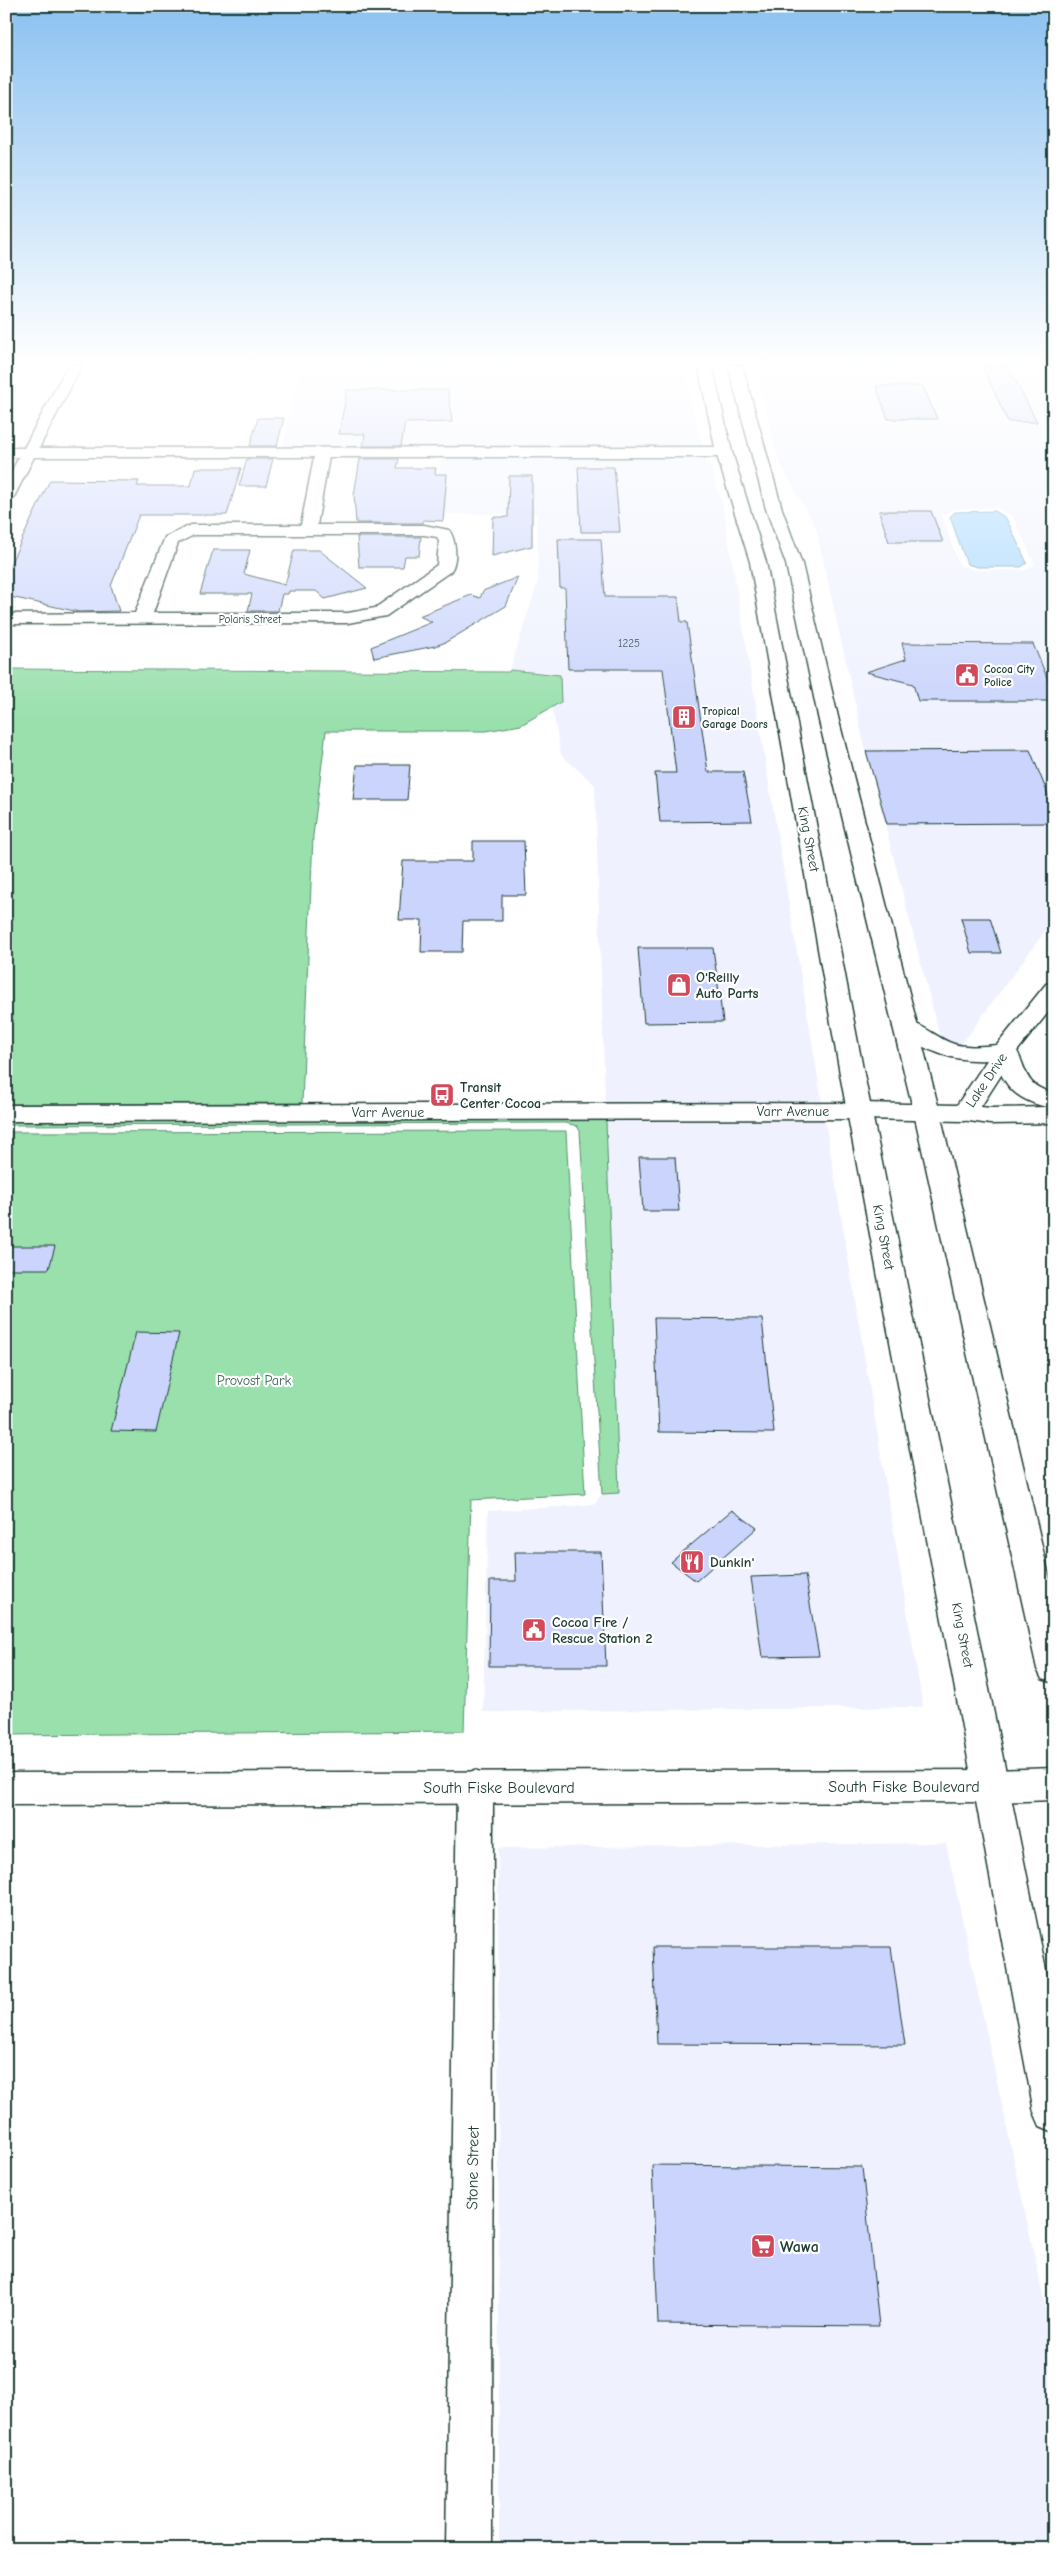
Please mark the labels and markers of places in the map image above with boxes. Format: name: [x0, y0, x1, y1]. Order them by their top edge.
public building icon: Cocoa City Police: [954, 662, 980, 688]
place label: Cocoa City Police: [984, 663, 1035, 689]
building icon: Tropical Garage Doors: [671, 704, 697, 730]
place label: Tropical Garage Doors: [702, 705, 768, 731]
place label: O'Reilly Auto Parts: [696, 969, 759, 1002]
shop icon: O'Reilly Auto Parts: [666, 972, 692, 998]
place label: Transit Center Cocoa: [460, 1079, 541, 1112]
bus stop icon: Transit Center Cocoa: [429, 1082, 455, 1108]
restaurant icon: Dunkin': [679, 1549, 705, 1575]
place label: Dunkin': [710, 1554, 754, 1571]
place label: Cocoa Fire / Rescue Station 2: [552, 1614, 653, 1647]
public building icon: Cocoa Fire / Rescue Station 2: [521, 1617, 547, 1643]
supermarket icon: Wawa: [750, 2233, 776, 2259]
place label: Wawa: [780, 2238, 819, 2256]

